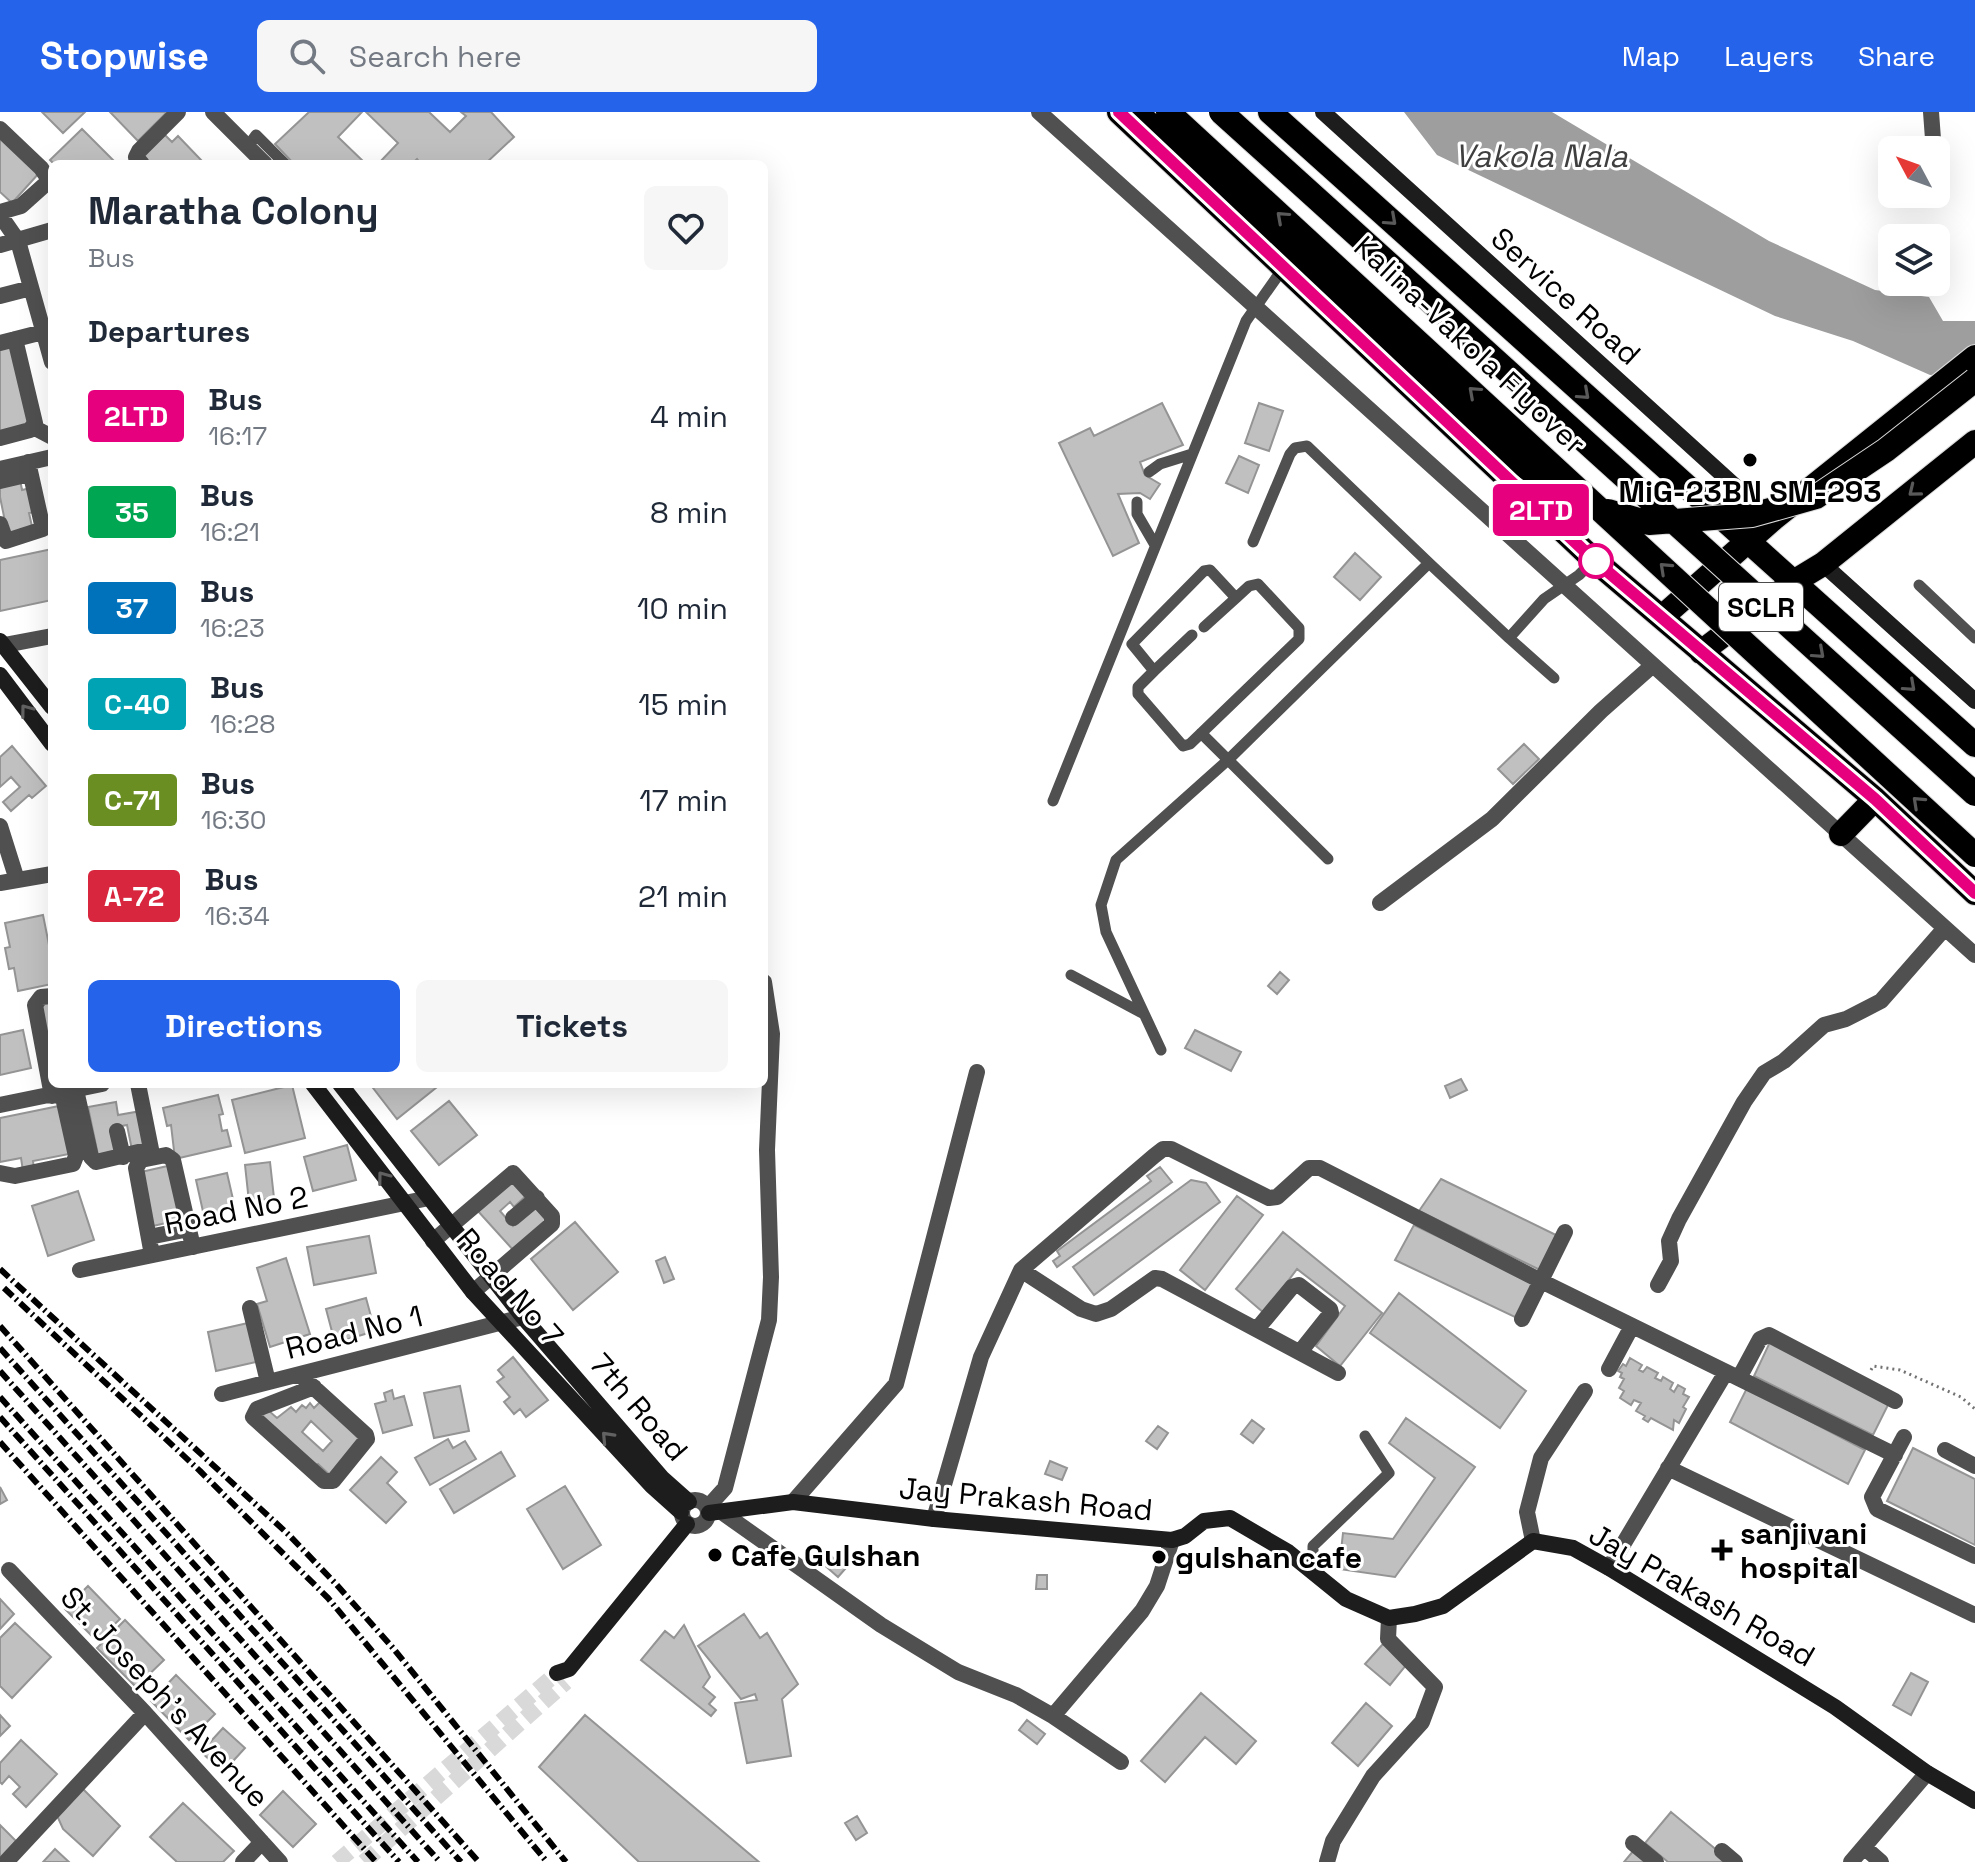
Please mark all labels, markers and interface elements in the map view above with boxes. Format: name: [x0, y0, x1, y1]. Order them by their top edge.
search box: [257, 20, 817, 92]
text: Stopwise: [40, 32, 209, 80]
icon: search: [285, 34, 329, 78]
text: Search here: [349, 37, 522, 76]
text: Map: [1622, 38, 1680, 74]
text: Layers: [1724, 38, 1814, 74]
text: Share: [1858, 38, 1935, 74]
water label: Vakola Nala: [1454, 136, 1628, 176]
north arrow: [1878, 136, 1950, 208]
map controls: [1878, 136, 1950, 296]
button: heart: [644, 186, 728, 270]
text: Maratha Colony: [88, 187, 379, 235]
one-way arrow: [1382, 211, 1396, 226]
one-way arrow: [1277, 212, 1292, 226]
street label: Service Road: [1483, 219, 1649, 373]
button: layers: [1878, 224, 1950, 296]
street label: Kalina-Vakola Flyover: [1346, 227, 1594, 463]
text: Bus: [88, 241, 135, 275]
text: Departures: [88, 312, 250, 351]
text: Bus: [208, 380, 262, 419]
one-way arrow: [1575, 384, 1590, 399]
one-way arrow: [1469, 387, 1484, 401]
text: 4 min: [650, 397, 728, 436]
text: 2LTD: [104, 398, 168, 434]
text: 16:17: [208, 419, 267, 453]
marker: MiG-23BN SM-293: [1741, 451, 1759, 469]
place label: MiG-23BN SM-293: [1618, 472, 1882, 511]
text: Bus: [200, 476, 254, 515]
one-way arrow: [1908, 481, 1923, 495]
line badge: 2LTD: [1485, 484, 1597, 536]
text: 2LTD: [1509, 492, 1573, 528]
text: 8 min: [650, 493, 728, 532]
text: 35: [115, 494, 149, 530]
text: 16:21: [200, 515, 260, 549]
unlabelled marker: [1579, 544, 1613, 578]
one-way arrow: [1660, 564, 1675, 578]
text: Bus: [200, 572, 254, 611]
road number: SCLR: [1719, 583, 1803, 631]
text: 10 min: [637, 589, 728, 628]
text: 37: [116, 590, 148, 626]
text: 16:23: [200, 611, 265, 645]
one-way arrow: [1809, 643, 1824, 657]
text: Bus: [210, 668, 264, 707]
one-way arrow: [1901, 677, 1916, 691]
text: 15 min: [638, 685, 728, 724]
text: C-40: [104, 686, 170, 722]
one-way arrow: [21, 704, 36, 718]
text: 16:28: [210, 707, 275, 741]
text: Bus: [201, 764, 255, 803]
text: 17 min: [639, 781, 728, 820]
text: C-71: [104, 782, 161, 818]
one-way arrow: [1912, 797, 1927, 811]
text: 16:30: [201, 803, 267, 837]
text: Bus: [204, 860, 259, 899]
text: 21 min: [638, 877, 728, 916]
text: A-72: [104, 878, 164, 914]
text: 16:34: [204, 899, 270, 933]
button: Directions: [88, 980, 400, 1072]
button: Tickets: [416, 980, 728, 1072]
one-way arrow: [378, 1171, 392, 1185]
street label: Road No 2: [161, 1177, 311, 1243]
street label: Road No 7: [448, 1220, 572, 1354]
street label: Road No 1: [281, 1296, 427, 1368]
street label: 7th Road: [581, 1345, 697, 1469]
one-way arrow: [602, 1432, 616, 1447]
street label: Jay Prakash Road: [898, 1468, 1154, 1530]
street label: Jay Prakash Road: [1582, 1514, 1822, 1676]
place label: sanjivani hospital: [1740, 1514, 1867, 1587]
place label: Cafe Gulshan: [731, 1536, 920, 1575]
place label: gulshan cafe: [1175, 1538, 1362, 1577]
marker: sanjivani hospital: [1711, 1539, 1733, 1561]
marker: Cafe Gulshan: [706, 1546, 724, 1564]
marker: gulshan cafe: [1150, 1548, 1168, 1566]
street label: St. Joseph's Avenue: [52, 1578, 278, 1816]

